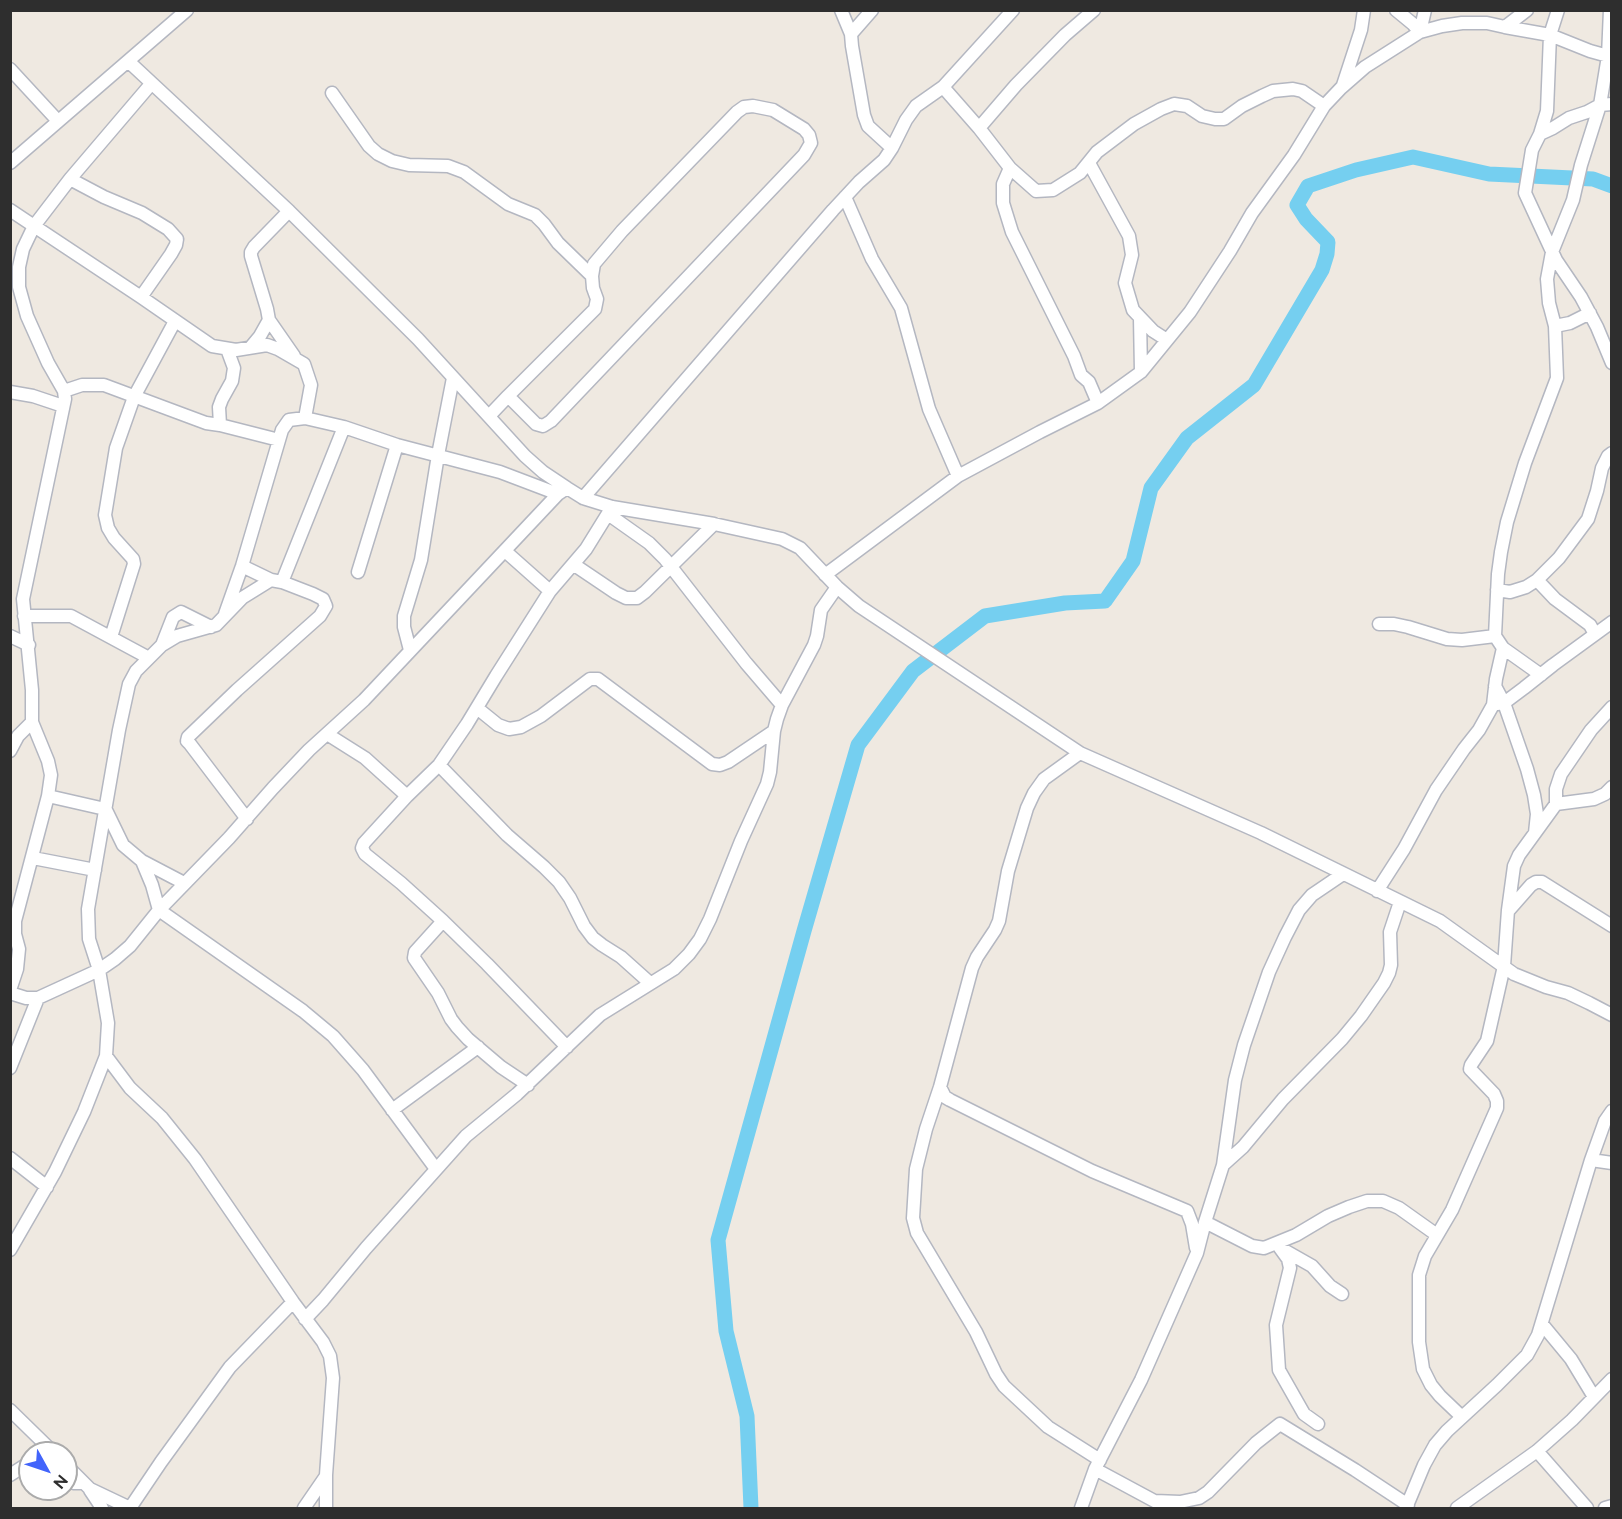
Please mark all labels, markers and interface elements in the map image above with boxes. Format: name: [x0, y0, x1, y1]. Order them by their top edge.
north arrow: [18, 1441, 78, 1501]
text: N: [49, 1471, 72, 1492]

